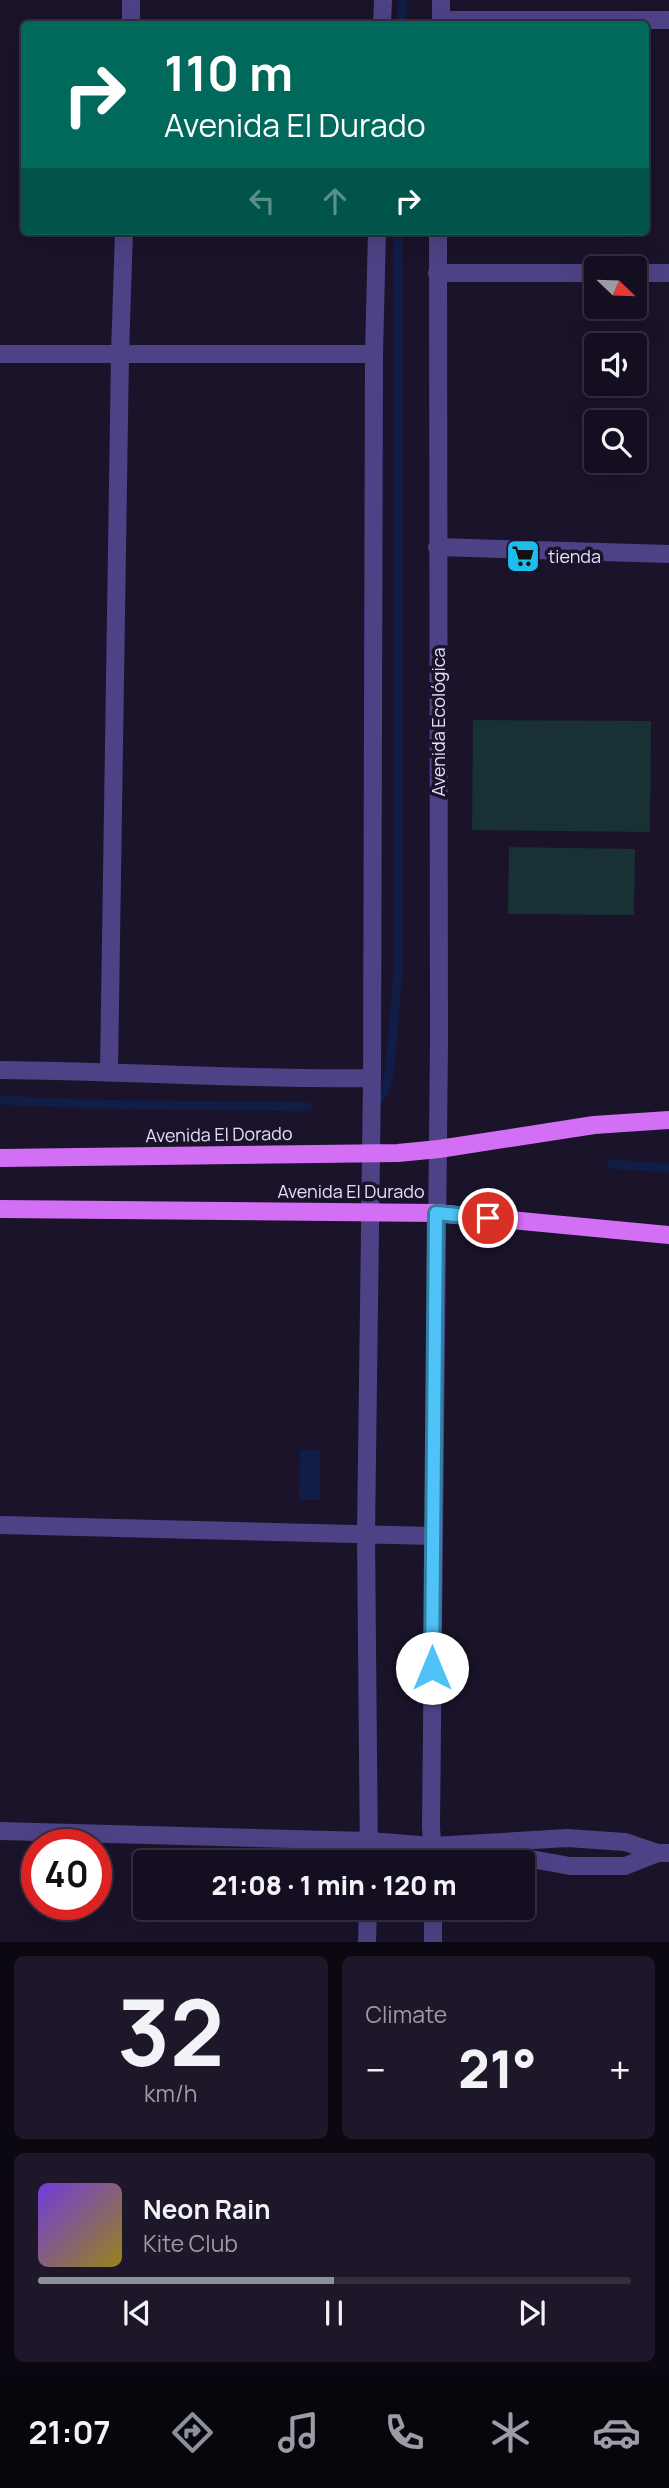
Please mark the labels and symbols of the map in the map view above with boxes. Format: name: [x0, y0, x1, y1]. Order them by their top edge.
north arrow: [584, 256, 648, 318]
supermarket icon: tienda: [504, 537, 542, 575]
place label: tienda: [548, 544, 601, 568]
street label: Avenida Ecológica: [426, 647, 450, 797]
street label: Avenida El Dorado: [145, 1121, 293, 1147]
street label: Avenida El Durado: [277, 1179, 425, 1203]
pin: [458, 1188, 518, 1248]
position arrow: [395, 1631, 469, 1705]
speed limit sign: 40: [21, 1829, 112, 1920]

